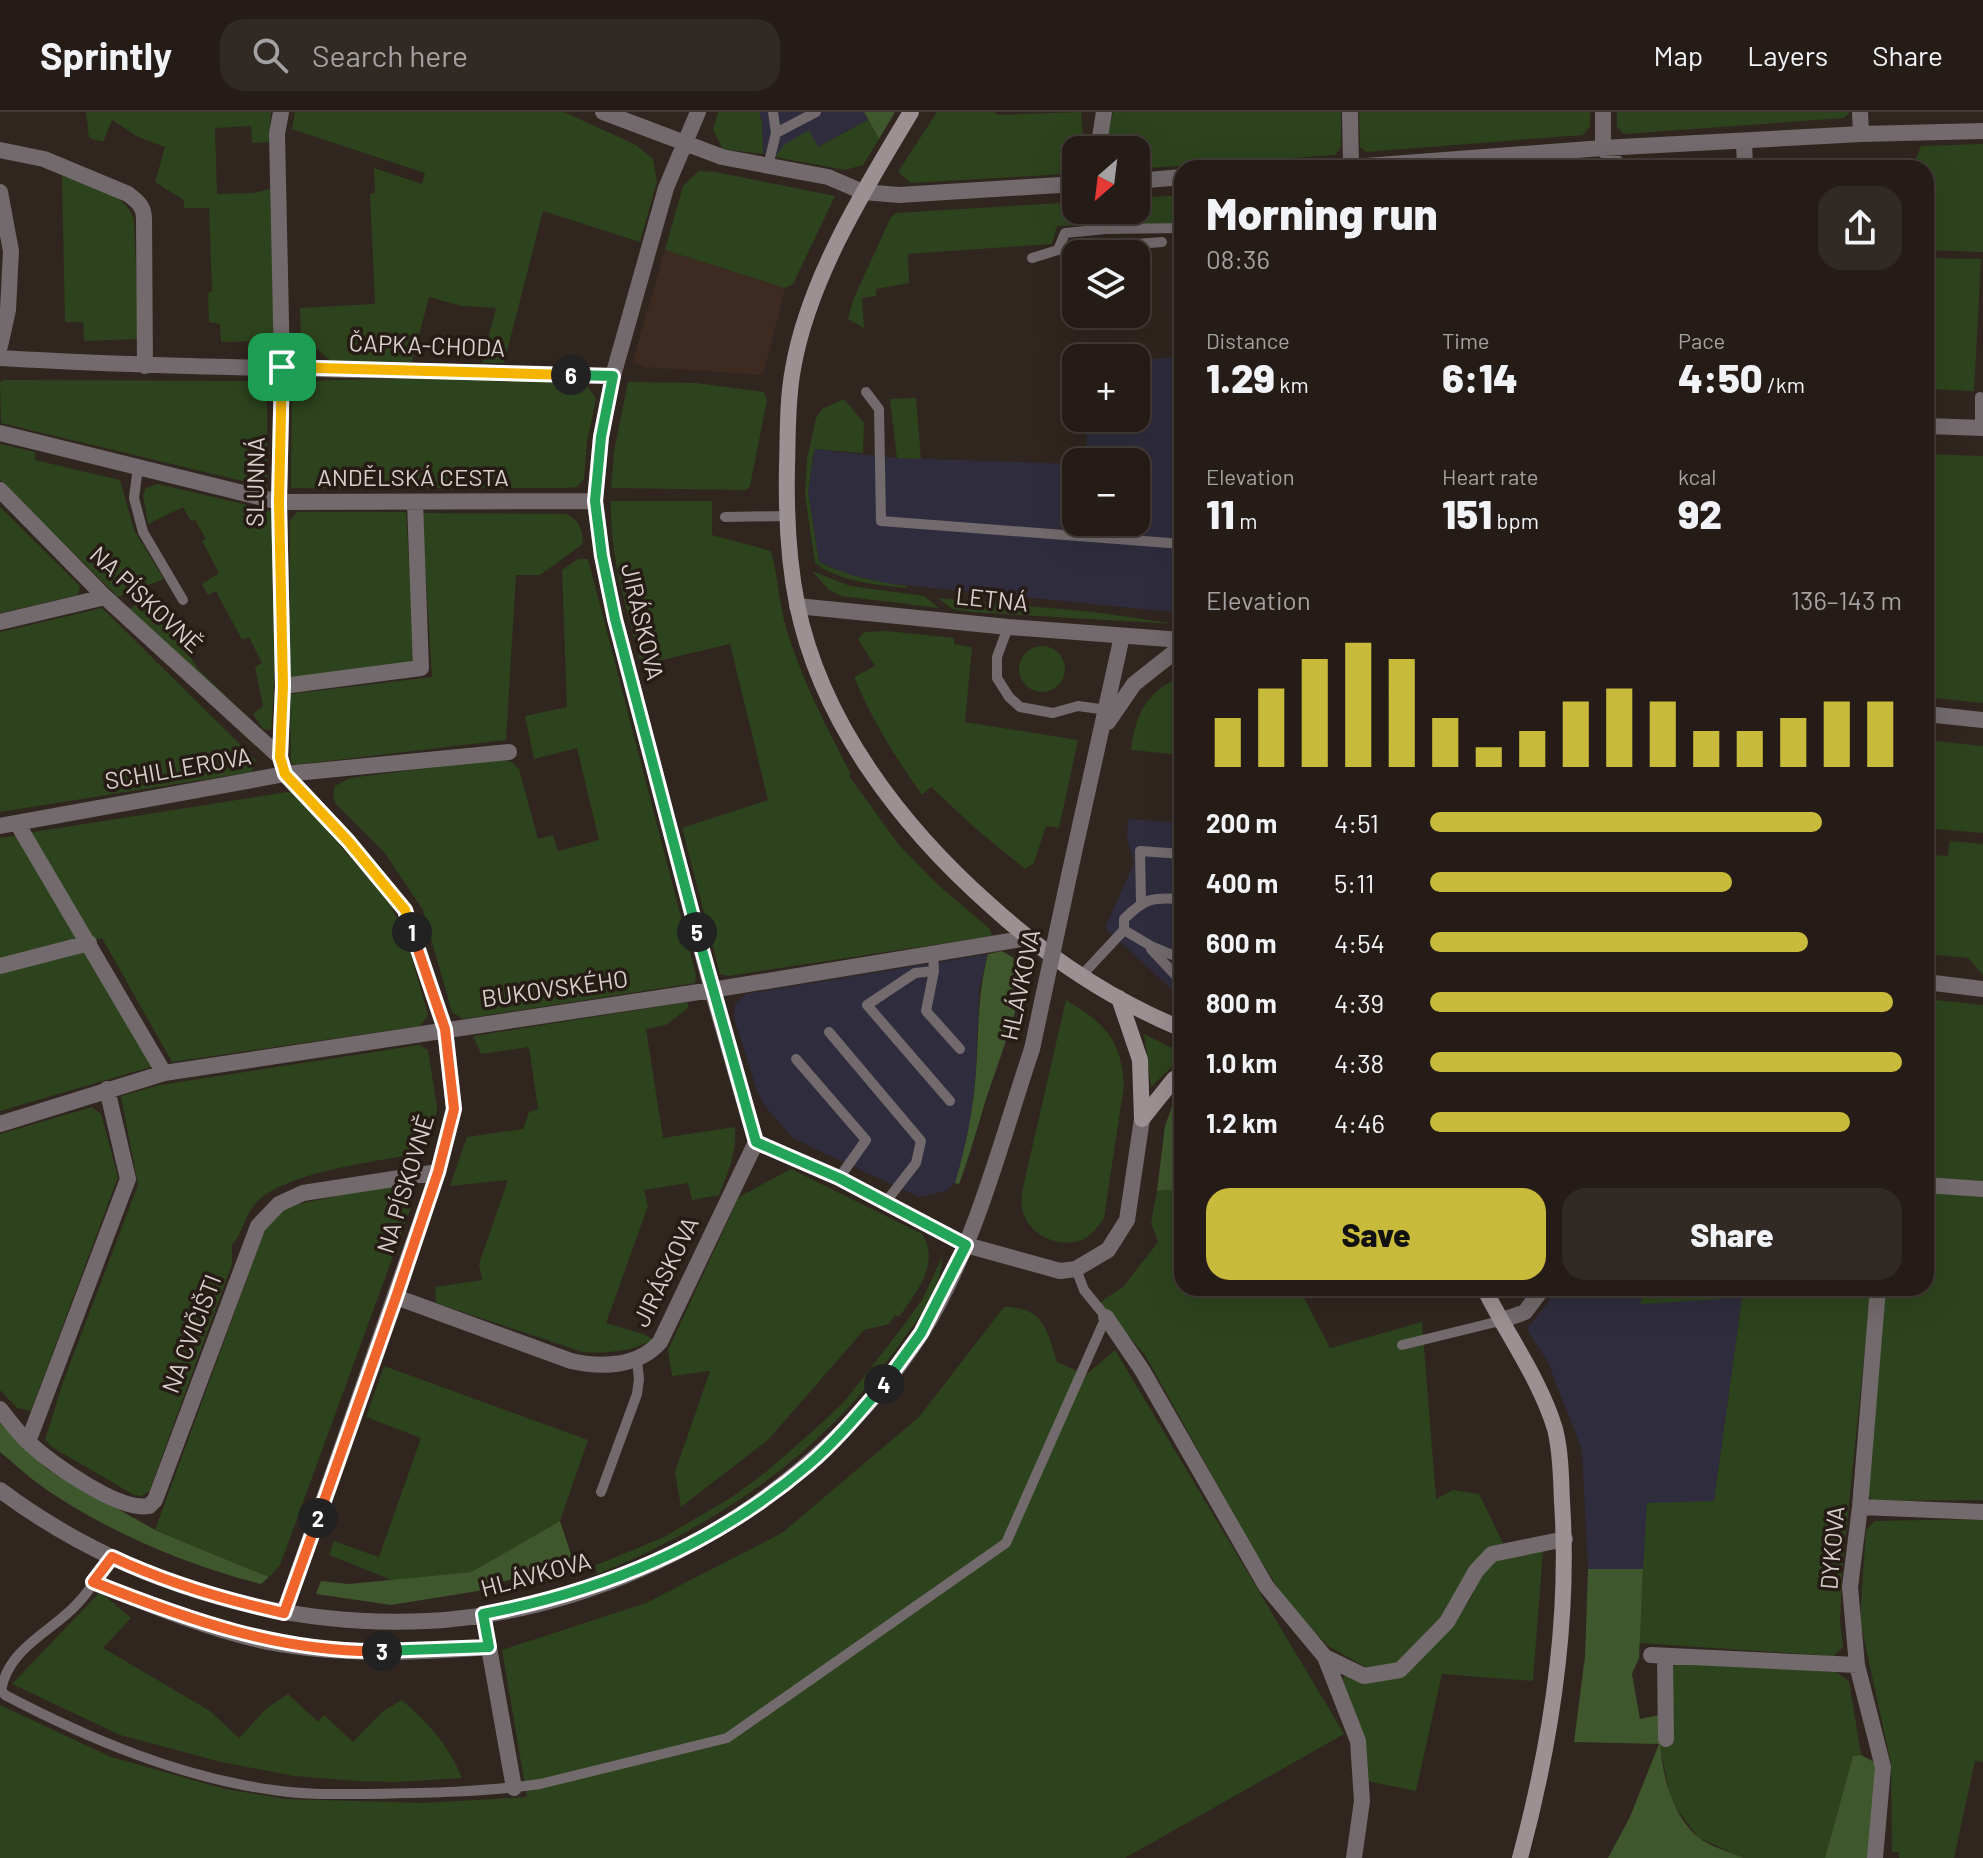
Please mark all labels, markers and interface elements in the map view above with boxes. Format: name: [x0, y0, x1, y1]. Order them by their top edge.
search box: [220, 19, 780, 91]
text: Sprintly: [40, 32, 172, 78]
icon: search: [248, 33, 292, 77]
text: Search here: [312, 37, 468, 73]
text: Map: [1653, 38, 1703, 72]
text: Layers: [1747, 38, 1828, 72]
text: Share: [1872, 38, 1943, 72]
north arrow: [1062, 136, 1150, 224]
map controls: [1062, 136, 1150, 536]
text: Morning run: [1206, 186, 1438, 239]
button: share: [1818, 186, 1902, 270]
button: layers: [1062, 240, 1150, 328]
text: 08:36: [1206, 243, 1270, 274]
street label: ČAPKA-CHODA: [348, 327, 506, 362]
text: Distance: [1206, 327, 1290, 353]
text: Time: [1442, 327, 1490, 353]
text: Pace: [1678, 327, 1725, 353]
pin: [248, 333, 316, 401]
button: +: [1062, 344, 1150, 432]
icon: arrive: [260, 345, 304, 389]
text: 1.29: [1206, 353, 1275, 401]
text: 6:14: [1442, 353, 1518, 401]
text: 4:50: [1678, 353, 1763, 401]
pin: 6: [551, 355, 591, 395]
text: 6: [565, 362, 577, 388]
text: km: [1275, 371, 1309, 397]
text: /km: [1763, 371, 1805, 397]
street label: SLUNNÁ: [239, 437, 270, 527]
button: −: [1062, 448, 1150, 536]
street label: ANDĚLSKÁ CESTA: [317, 462, 509, 491]
text: Elevation: [1206, 463, 1295, 489]
text: Heart rate: [1442, 463, 1539, 489]
text: kcal: [1678, 463, 1716, 489]
text: 11: [1206, 489, 1235, 537]
text: 151: [1442, 489, 1492, 537]
text: 92: [1678, 489, 1722, 537]
text: m: [1235, 507, 1257, 533]
text: bpm: [1492, 507, 1539, 533]
street label: NA PÍSKOVNĚ: [85, 539, 209, 658]
street label: JIRÁSKOVA: [616, 560, 671, 683]
street label: LETNÁ: [955, 580, 1030, 617]
text: Elevation: [1206, 584, 1311, 615]
text: 136–143 m: [1791, 584, 1902, 615]
street label: SCHILLEROVA: [102, 740, 253, 795]
text: 200 m: [1206, 807, 1277, 838]
text: 4:51: [1334, 807, 1379, 838]
text: 400 m: [1206, 867, 1278, 898]
text: 5:11: [1334, 867, 1374, 898]
pin: 1: [392, 912, 432, 952]
pin: 5: [677, 912, 717, 952]
text: 1: [408, 919, 416, 945]
text: 5: [691, 919, 703, 945]
street label: HLÁVKOVA: [994, 926, 1045, 1043]
text: 600 m: [1206, 927, 1277, 958]
text: 4:54: [1334, 927, 1385, 958]
street label: BUKOVSKÉHO: [480, 963, 630, 1012]
text: 800 m: [1206, 987, 1277, 1018]
text: 4:39: [1334, 987, 1384, 1018]
text: 1.0 km: [1206, 1047, 1277, 1078]
text: 4:38: [1334, 1047, 1384, 1078]
text: 1.2 km: [1206, 1107, 1278, 1138]
text: 4:46: [1334, 1107, 1385, 1138]
street label: NA PÍSKOVNĚ: [370, 1111, 439, 1256]
button: Save: [1206, 1188, 1546, 1280]
button: Share: [1562, 1188, 1902, 1280]
street label: JIRÁSKOVA: [626, 1212, 704, 1331]
street label: NA CVIČIŠTI: [155, 1270, 226, 1397]
pin: 4: [864, 1364, 904, 1404]
text: 4: [877, 1371, 891, 1397]
pin: 2: [298, 1498, 338, 1538]
text: 2: [312, 1505, 324, 1531]
street label: DYKOVA: [1813, 1505, 1850, 1591]
street label: HLÁVKOVA: [477, 1545, 594, 1602]
pin: 3: [362, 1631, 402, 1671]
text: 3: [376, 1638, 388, 1664]

